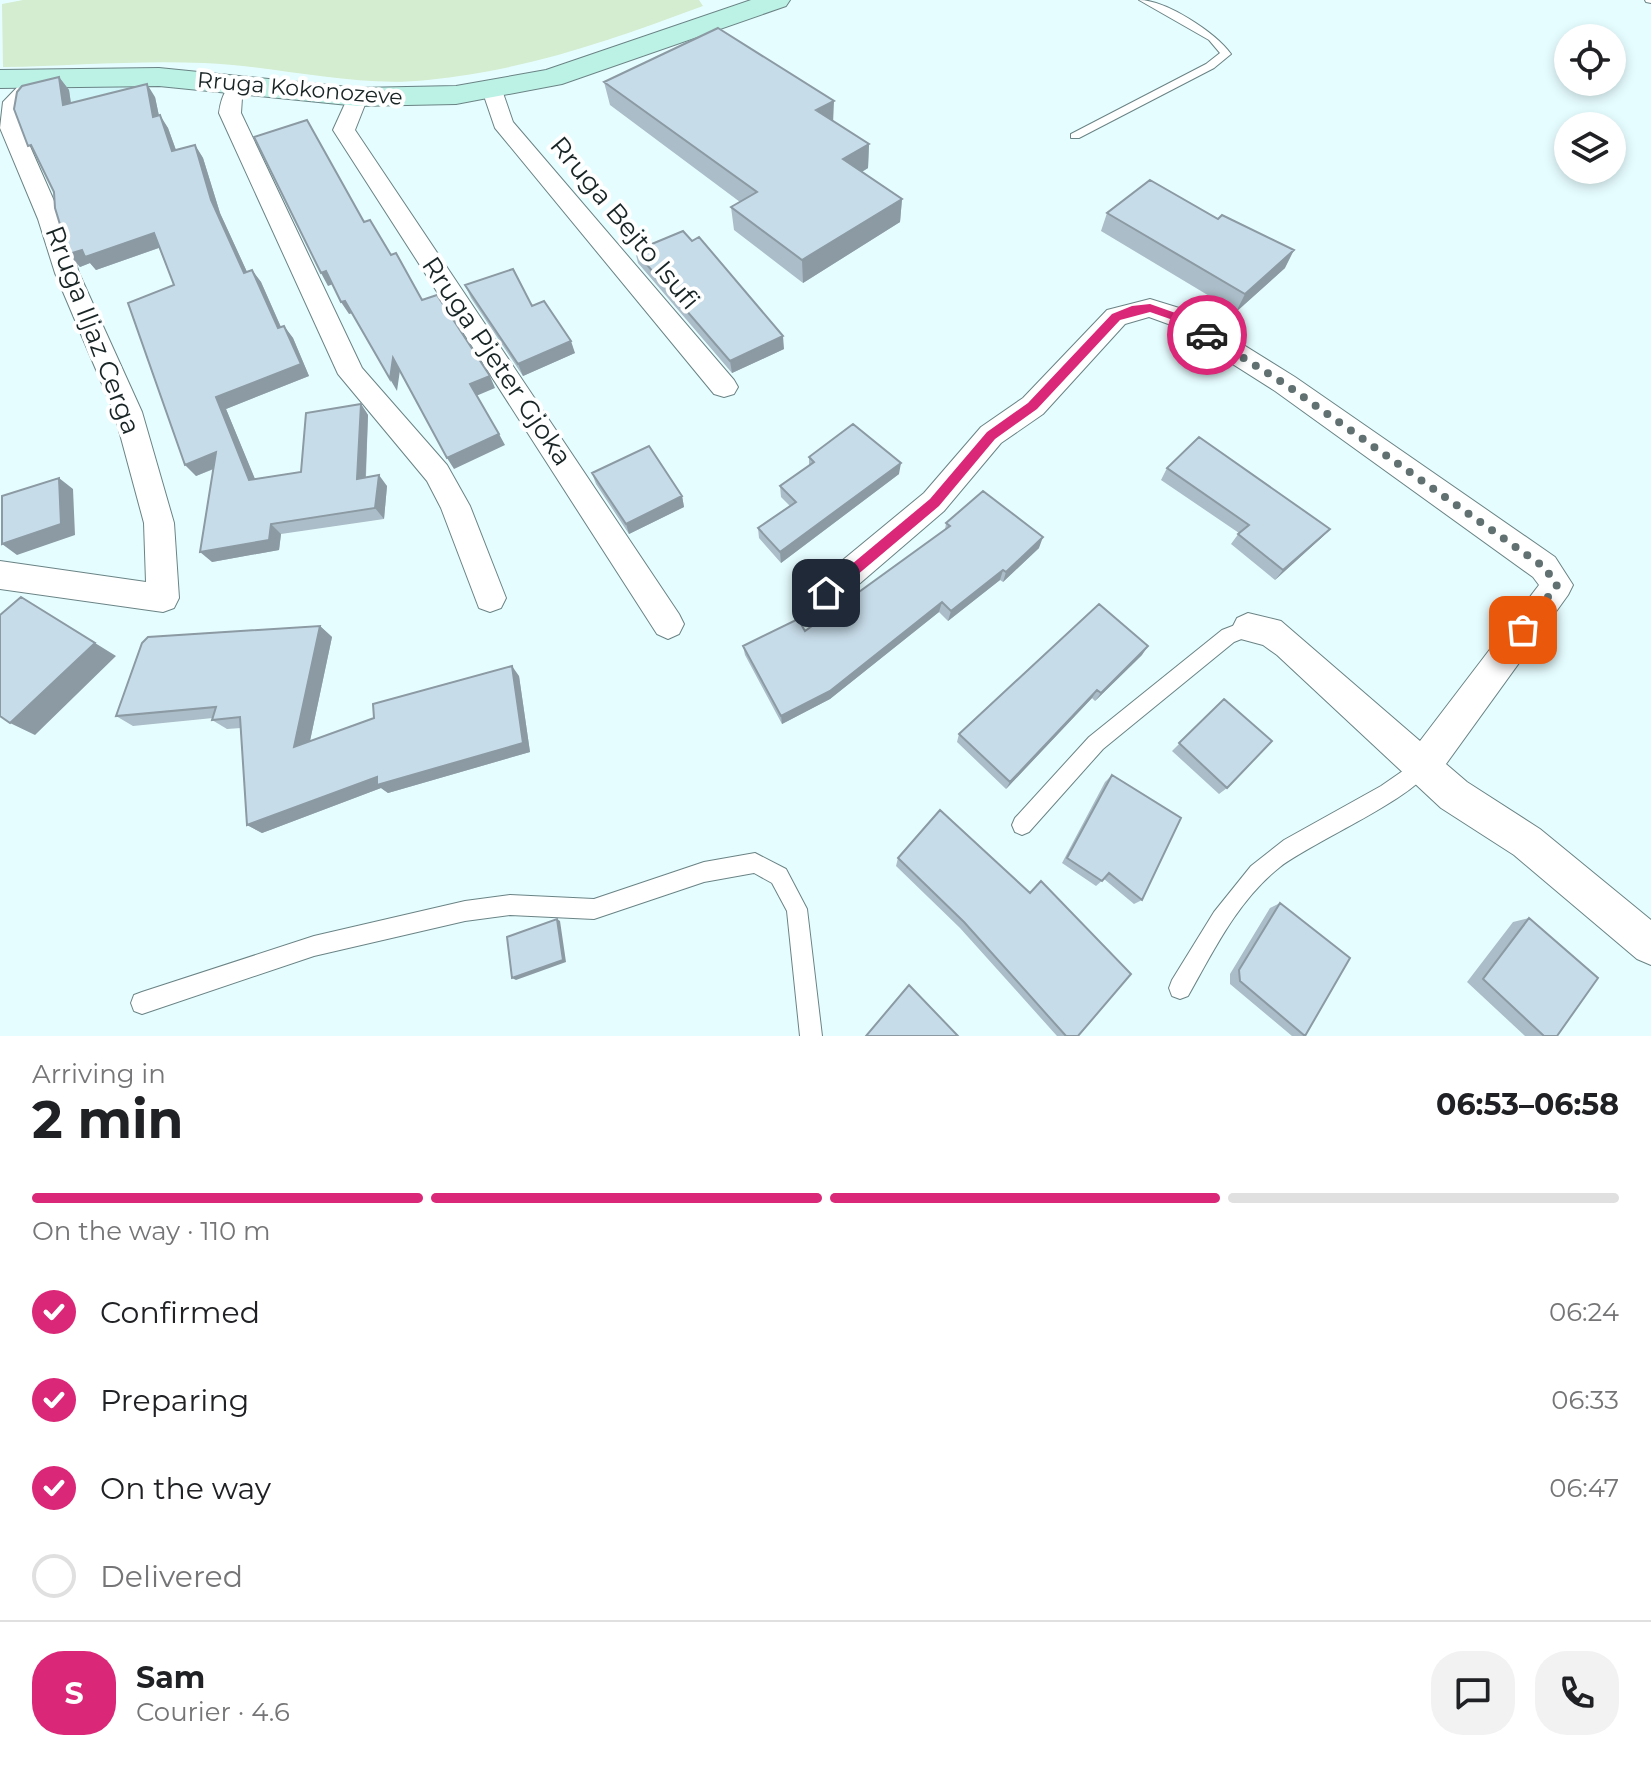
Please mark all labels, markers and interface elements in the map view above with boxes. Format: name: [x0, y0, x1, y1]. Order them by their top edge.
map controls: [1554, 24, 1626, 184]
button: locate: [1554, 24, 1626, 96]
street label: Rruga Kokonozeve: [196, 66, 404, 111]
button: layers: [1554, 112, 1626, 184]
street label: Rruga Bejto Isufi: [543, 130, 707, 316]
street label: Rruga Iljaz Cerga: [38, 221, 148, 439]
street label: Rruga Pjeter Gjoka: [415, 250, 579, 472]
courier: [1167, 295, 1247, 375]
icon: car: [1185, 313, 1229, 357]
pin: [792, 559, 860, 627]
icon: home: [804, 571, 848, 615]
pin: [1489, 596, 1557, 664]
icon: bag: [1501, 608, 1545, 652]
text: Arriving in: [32, 1058, 166, 1090]
text: 06:53–06:58: [1436, 1086, 1619, 1123]
text: 2 min: [32, 1088, 184, 1151]
text: On the way · 110 m: [32, 1215, 271, 1247]
icon: check: [32, 1290, 76, 1334]
text: Confirmed: [100, 1294, 260, 1331]
text: 06:24: [1549, 1296, 1619, 1328]
icon: check: [32, 1378, 76, 1422]
text: Preparing: [100, 1382, 249, 1419]
text: 06:33: [1551, 1384, 1619, 1416]
icon: check: [32, 1466, 76, 1510]
text: On the way: [100, 1470, 271, 1507]
text: 06:47: [1549, 1472, 1619, 1504]
text: Delivered: [100, 1558, 243, 1595]
button: chat: [1431, 1651, 1515, 1735]
button: phone: [1535, 1651, 1619, 1735]
text: Sam: [136, 1659, 205, 1696]
text: S: [64, 1675, 84, 1712]
text: Courier · 4.6: [136, 1696, 290, 1728]

